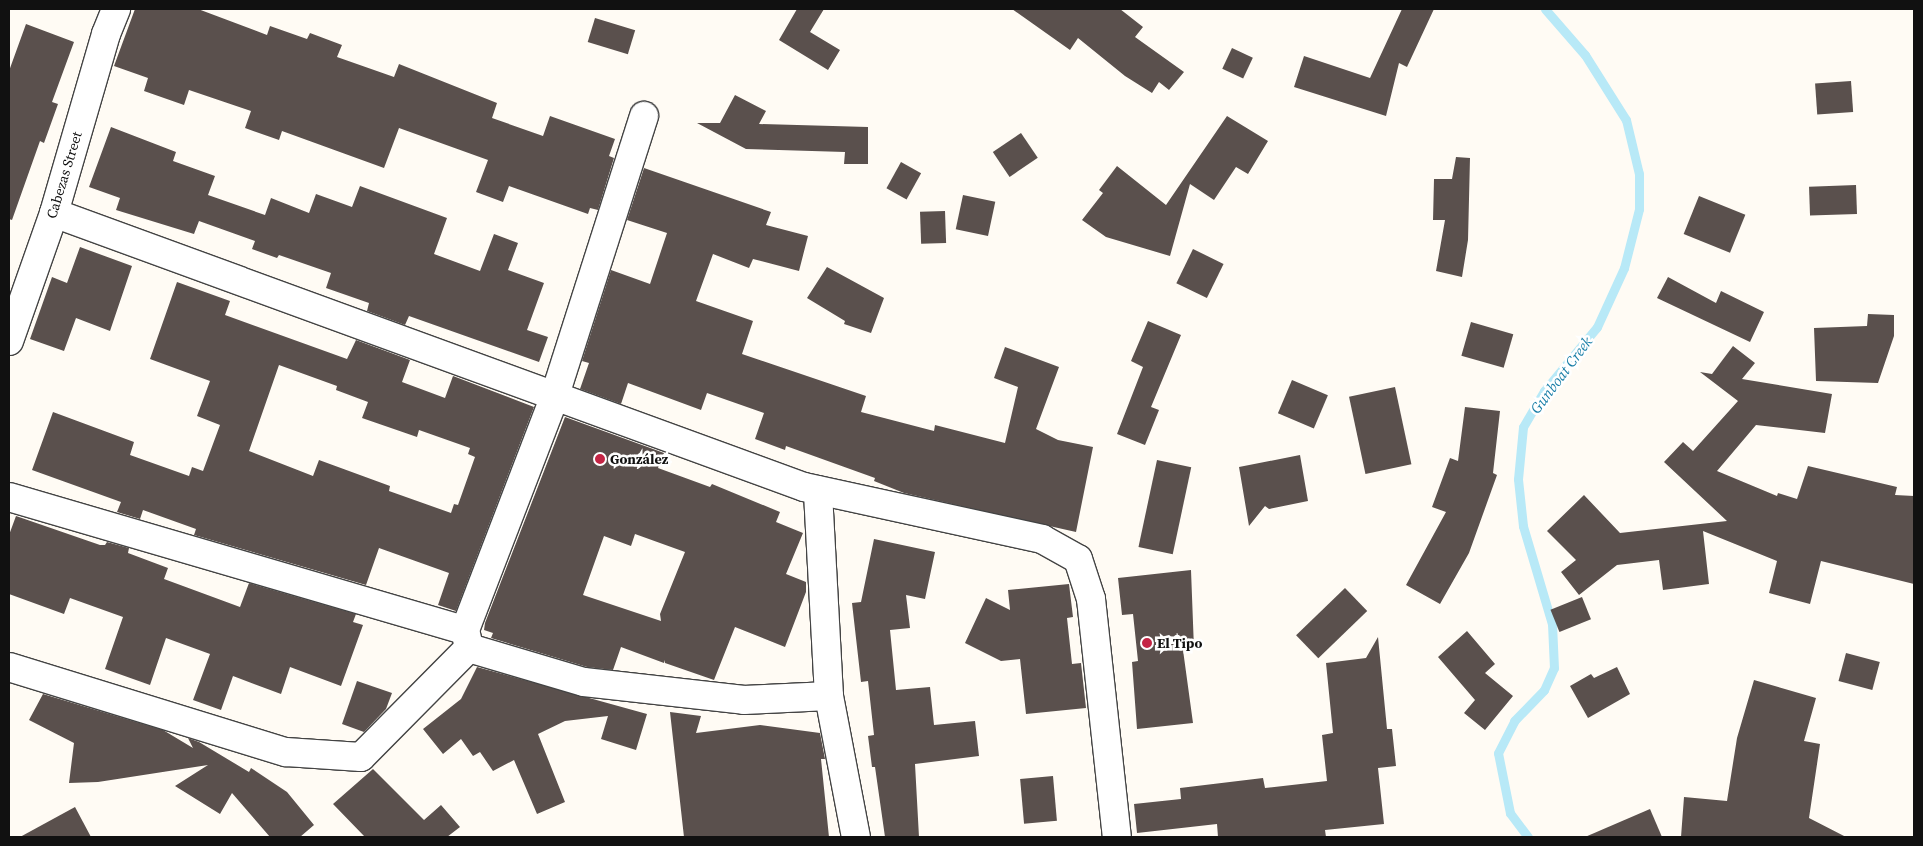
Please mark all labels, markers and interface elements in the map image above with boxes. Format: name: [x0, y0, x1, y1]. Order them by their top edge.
street label: Cabezas Street: [43, 129, 85, 221]
water label: Gunboat Creek: [1526, 333, 1596, 417]
place label: González: [610, 451, 668, 467]
marker: González: [594, 453, 606, 465]
place label: El Tipo: [1157, 635, 1202, 651]
marker: El Tipo: [1141, 637, 1153, 649]

